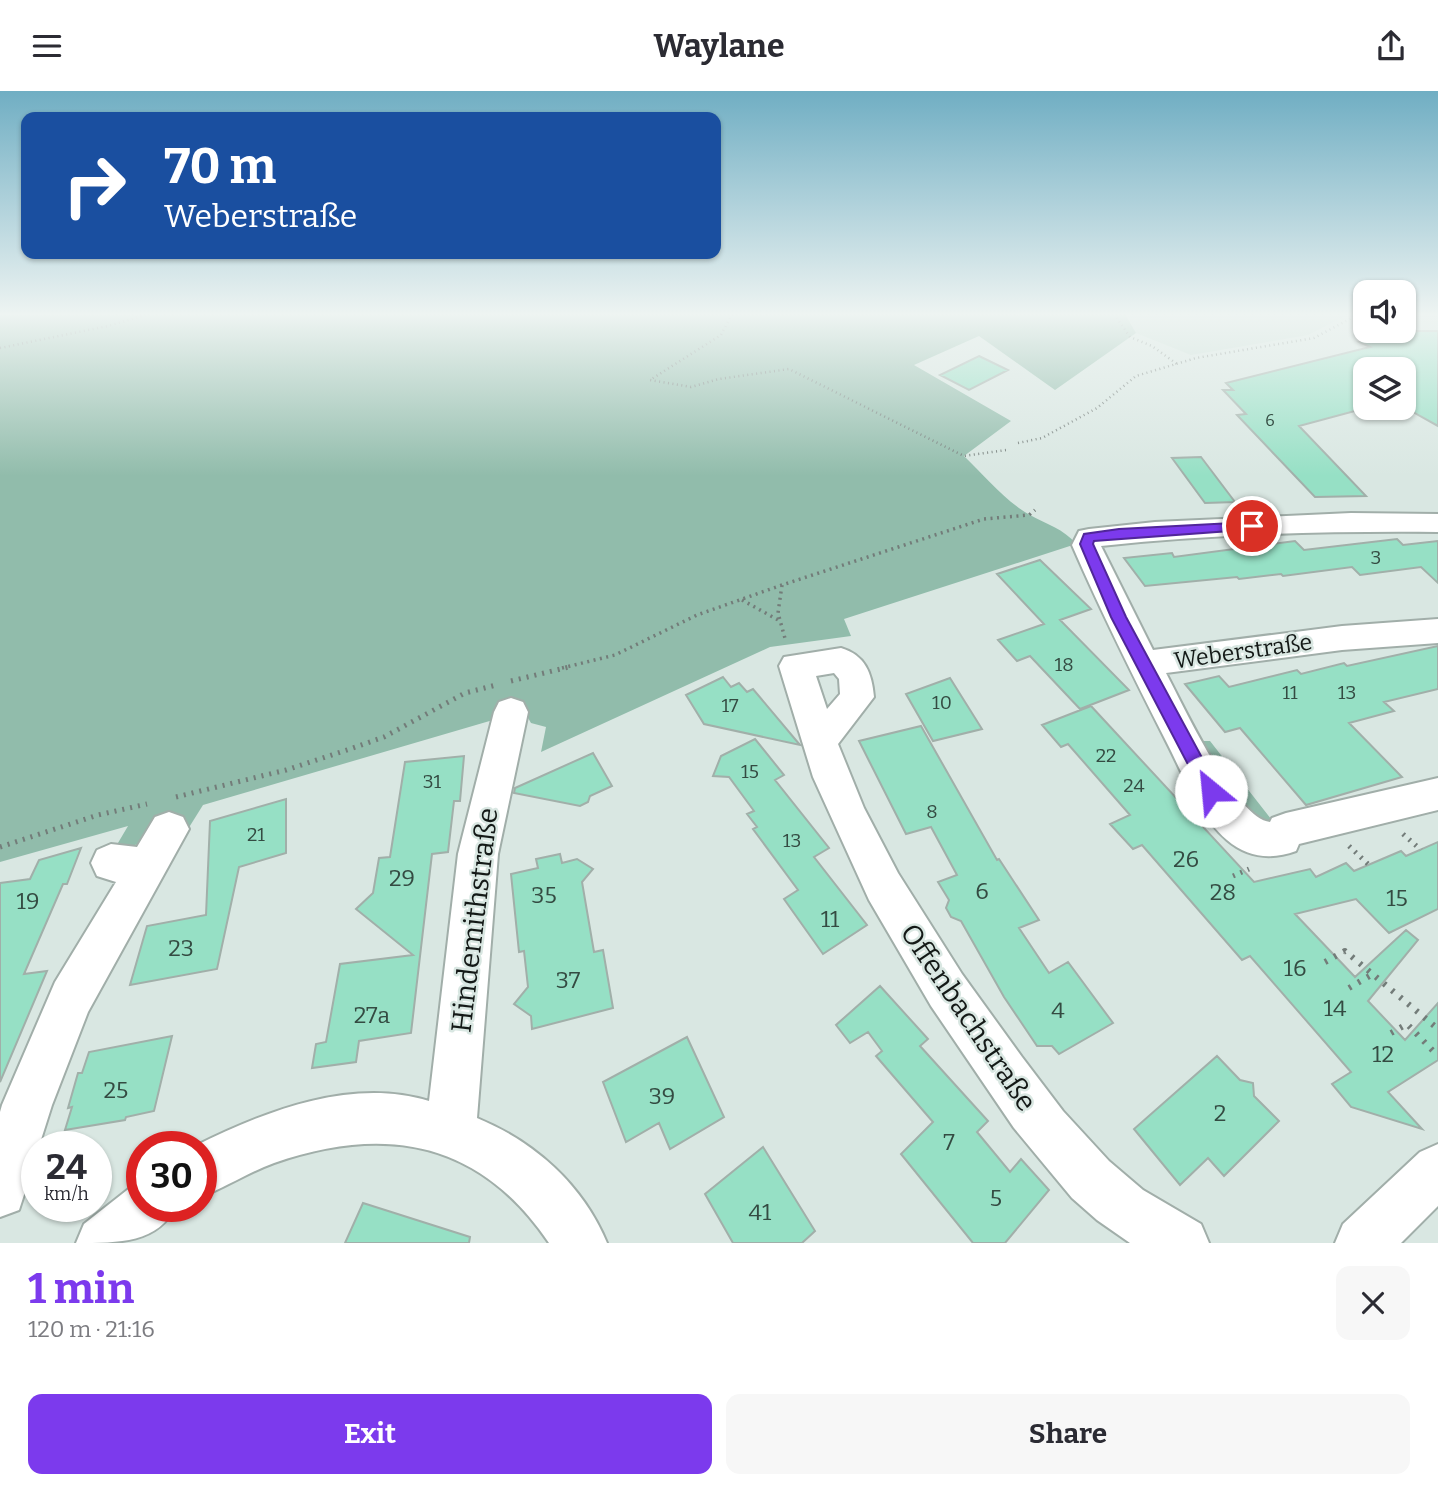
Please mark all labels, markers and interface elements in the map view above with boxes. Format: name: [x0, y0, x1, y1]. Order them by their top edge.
icon: menu: [28, 27, 66, 65]
text: Waylane: [653, 27, 785, 65]
icon: share: [1372, 27, 1410, 65]
text: 70 m: [164, 137, 276, 196]
icon: right: [49, 140, 140, 231]
text: Weberstraße: [164, 197, 357, 235]
map controls: [1353, 280, 1416, 420]
button: sound: [1353, 280, 1416, 343]
button: layers: [1353, 357, 1416, 420]
house number: 6: [1265, 411, 1275, 430]
pin: [1222, 496, 1282, 556]
icon: arrive: [1233, 507, 1271, 545]
house number: 3: [1371, 546, 1381, 569]
street label: Weberstraße: [1172, 627, 1314, 675]
house number: 18: [1054, 653, 1074, 676]
house number: 11: [1282, 681, 1298, 704]
house number: 13: [1338, 681, 1356, 704]
house number: 10: [932, 691, 952, 714]
house number: 17: [721, 694, 739, 717]
house number: 22: [1096, 744, 1116, 767]
position arrow: [1174, 754, 1248, 828]
house number: 15: [741, 760, 759, 783]
house number: 31: [423, 770, 442, 793]
house number: 24: [1123, 774, 1145, 797]
house number: 8: [926, 800, 938, 823]
street label: Hindemithstraße: [444, 806, 505, 1034]
house number: 21: [247, 823, 265, 846]
house number: 13: [783, 829, 801, 852]
house number: 26: [1173, 845, 1199, 873]
house number: 29: [389, 864, 415, 892]
house number: 6: [975, 877, 989, 905]
house number: 28: [1210, 878, 1236, 906]
house number: 35: [531, 881, 557, 909]
house number: 15: [1386, 884, 1408, 912]
house number: 19: [17, 887, 39, 915]
house number: 11: [821, 905, 840, 933]
street label: Offenbachstraße: [894, 917, 1043, 1117]
house number: 23: [168, 934, 194, 962]
house number: 16: [1284, 954, 1306, 982]
house number: 37: [556, 966, 581, 994]
house number: 14: [1324, 994, 1347, 1022]
house number: 4: [1051, 996, 1065, 1024]
house number: 27a: [354, 1001, 391, 1029]
house number: 12: [1372, 1040, 1394, 1068]
house number: 25: [104, 1076, 128, 1104]
house number: 39: [649, 1082, 675, 1110]
house number: 2: [1214, 1099, 1226, 1127]
house number: 7: [943, 1128, 955, 1156]
speed limit sign: 30: [126, 1131, 217, 1222]
text: 24: [46, 1146, 87, 1188]
text: km/h: [44, 1183, 89, 1205]
house number: 5: [990, 1184, 1002, 1212]
house number: 41: [749, 1198, 772, 1226]
text: 1 min: [28, 1264, 134, 1314]
button: close: [1336, 1266, 1410, 1340]
text: 120 m · 21:16: [28, 1315, 155, 1343]
button: Exit: [28, 1394, 712, 1474]
button: Share: [726, 1394, 1410, 1474]

